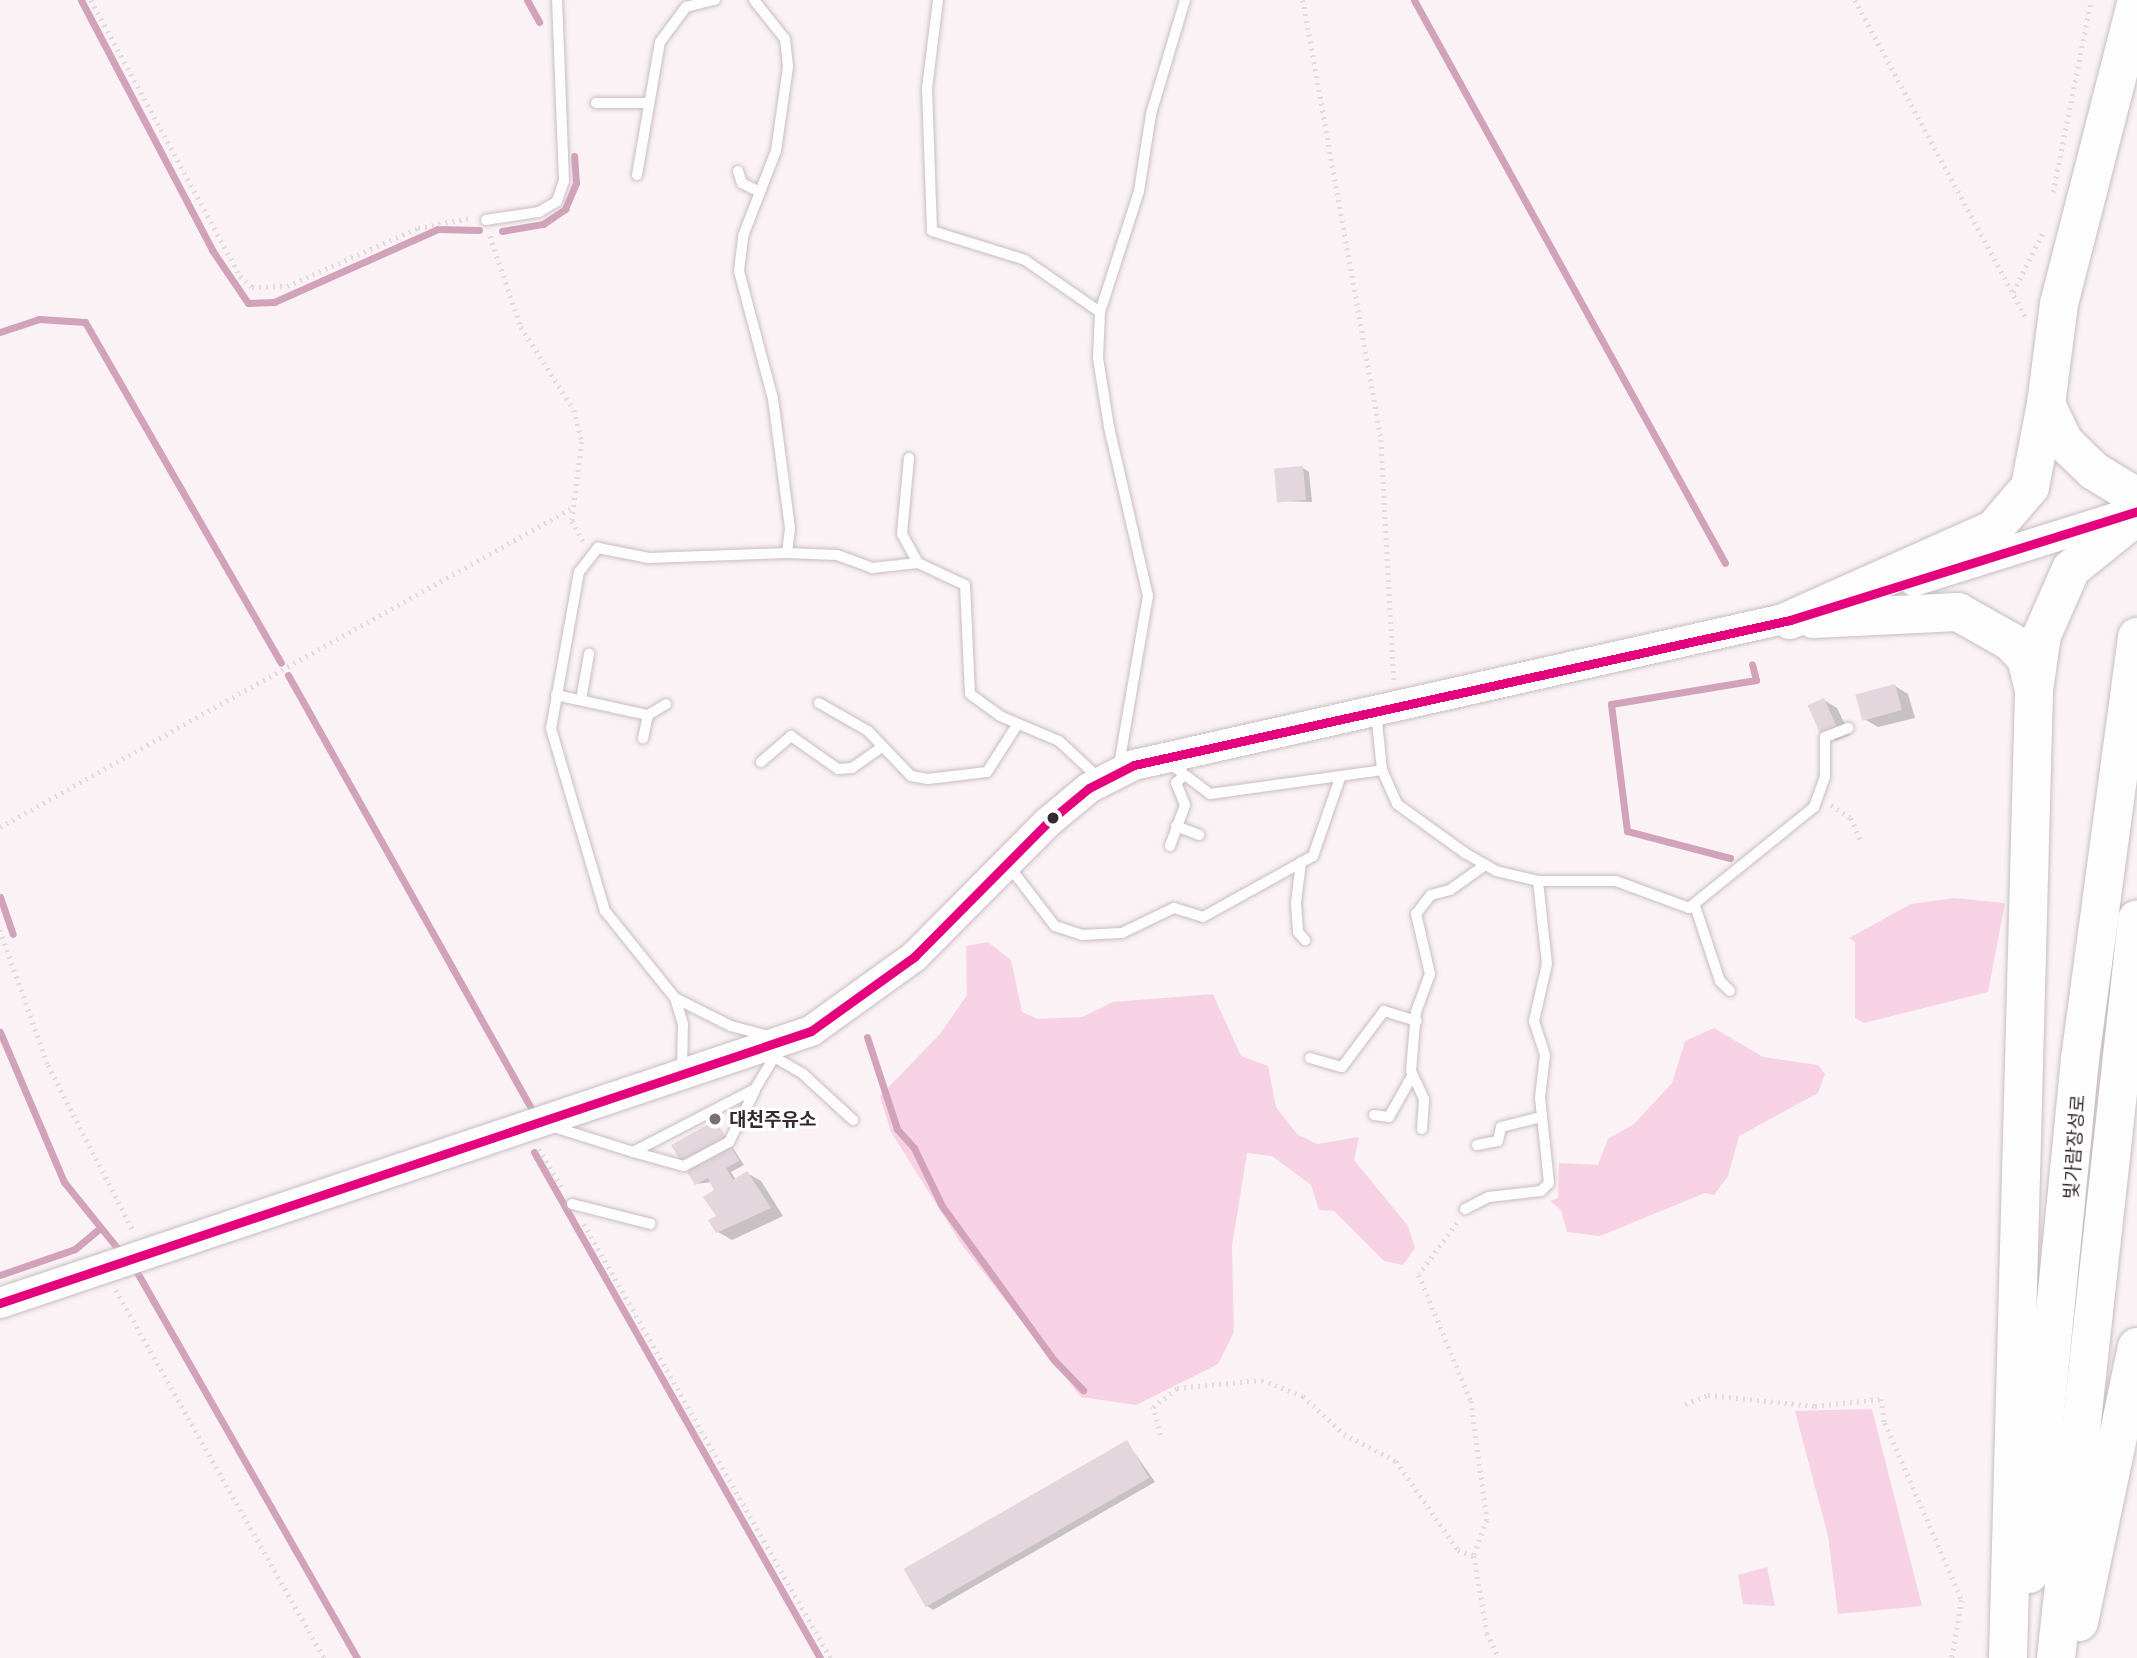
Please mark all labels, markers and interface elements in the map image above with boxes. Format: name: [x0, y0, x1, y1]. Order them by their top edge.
unlabelled marker: [1046, 811, 1060, 825]
street label: 빛가람장성로: [2059, 1094, 2089, 1200]
place label: 대천주유소: [729, 1108, 816, 1130]
marker: 대천주유소: [707, 1111, 723, 1127]

